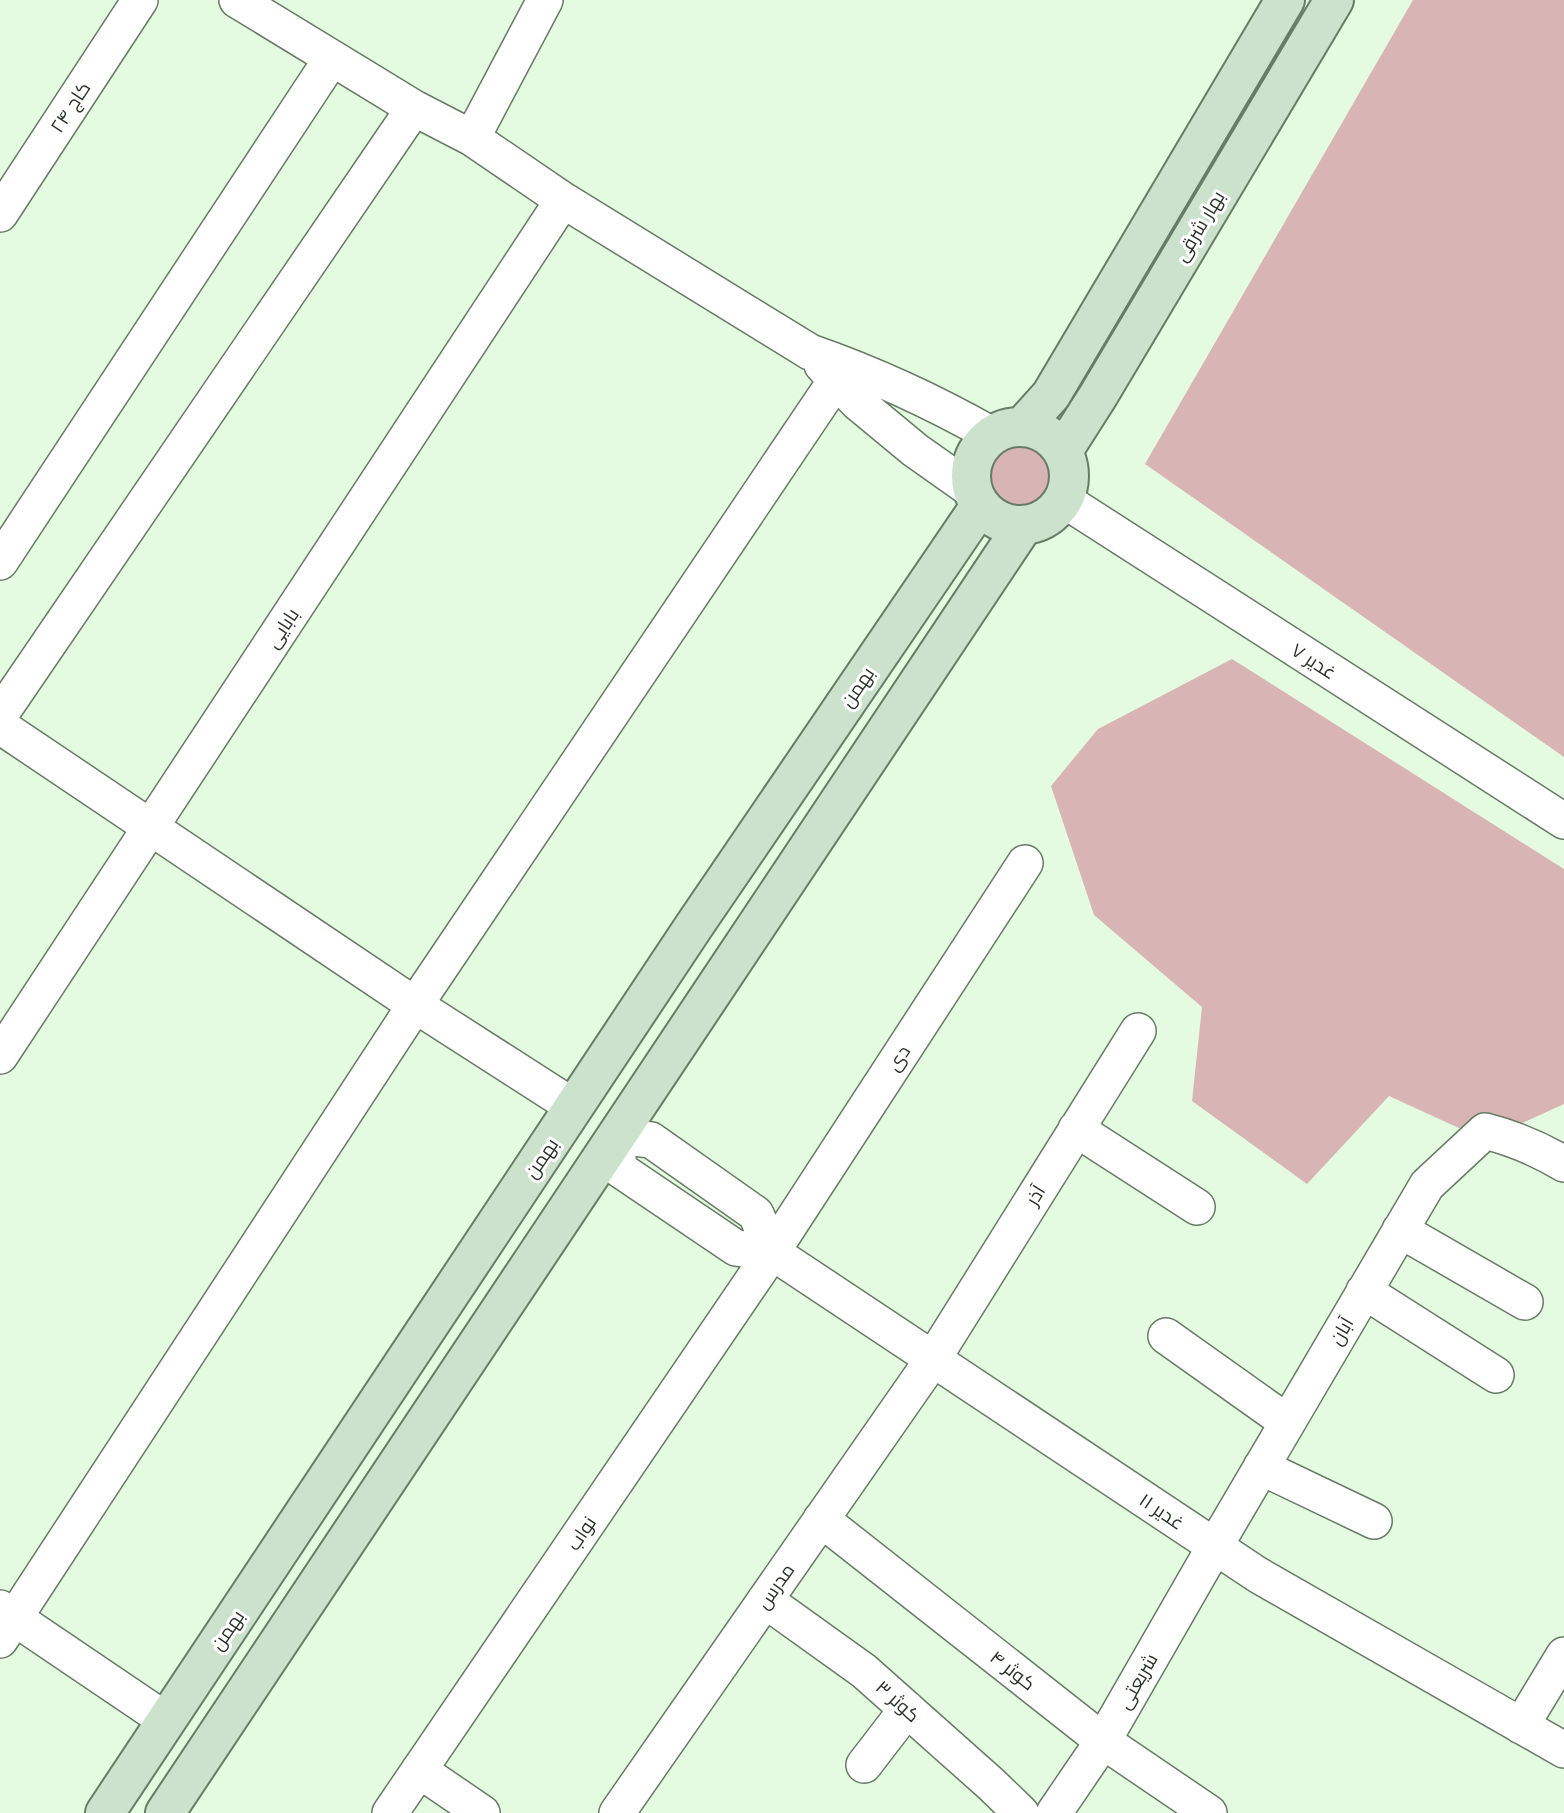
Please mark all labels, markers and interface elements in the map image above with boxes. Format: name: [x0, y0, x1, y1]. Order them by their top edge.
street label: کاج ۲۴: [46, 78, 97, 138]
street label: بهار شرقی: [1169, 187, 1230, 266]
street label: بابایی: [261, 604, 304, 653]
street label: غدیر ۷: [1287, 638, 1340, 684]
street label: بهمن: [836, 663, 879, 712]
street label: دی: [882, 1041, 915, 1076]
street label: بهمن: [520, 1134, 563, 1183]
street label: آذر: [1020, 1181, 1050, 1210]
street label: آبان: [1324, 1313, 1359, 1349]
street label: غدیر ۱۱: [1135, 1488, 1188, 1535]
street label: نواب: [562, 1512, 601, 1555]
street label: مدرس: [752, 1559, 799, 1614]
street label: بهمن: [206, 1606, 249, 1655]
street label: کوثر ۴: [985, 1646, 1040, 1695]
street label: شریعتی: [1112, 1649, 1163, 1713]
street label: کوثر ۳: [871, 1676, 924, 1727]

